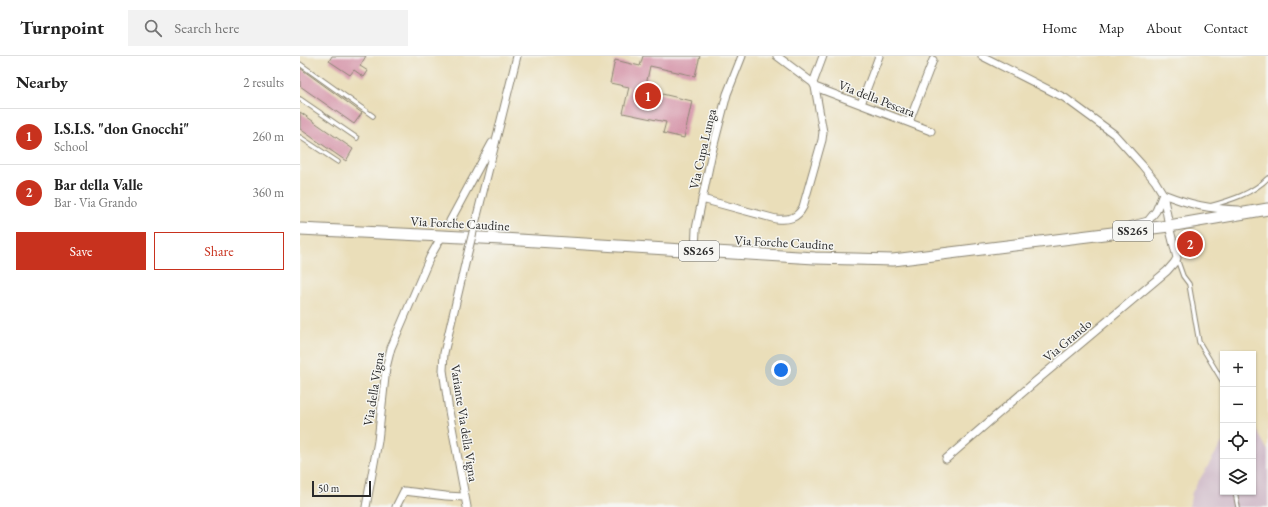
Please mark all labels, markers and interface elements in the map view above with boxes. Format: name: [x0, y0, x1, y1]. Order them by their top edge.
search box: [128, 10, 408, 46]
text: Turnpoint: [20, 15, 104, 40]
icon: search: [142, 17, 164, 39]
text: Search here: [174, 18, 239, 37]
text: Home: [1042, 19, 1077, 37]
text: Map: [1099, 19, 1124, 37]
text: About: [1146, 19, 1182, 37]
text: Contact: [1204, 19, 1248, 37]
text: Nearby: [16, 71, 68, 93]
text: 2 results: [243, 74, 284, 91]
street label: Via della Pescara: [836, 76, 918, 121]
pin: 1: [635, 81, 661, 111]
street label: Via Cupa Lunga: [685, 106, 720, 191]
text: I.S.I.S. "don Gnocchi": [54, 119, 189, 138]
text: 1: [26, 128, 32, 145]
text: 260 m: [253, 128, 284, 145]
text: School: [54, 138, 88, 155]
text: Bar della Valle: [54, 175, 143, 194]
text: 2: [26, 184, 32, 201]
text: 360 m: [253, 184, 284, 201]
text: Bar · Via Grando: [54, 194, 137, 211]
street label: Via Forche Caudine: [410, 212, 510, 235]
road number: SS265: [1113, 221, 1153, 241]
pin: 2: [1177, 229, 1203, 259]
street label: Via Forche Caudine: [734, 231, 834, 254]
button: Save: [16, 232, 146, 270]
button: Share: [154, 232, 284, 270]
road number: SS265: [679, 241, 719, 261]
street label: Via Grando: [1040, 315, 1095, 366]
street label: Via della Vigna: [359, 350, 388, 427]
map controls: [1220, 351, 1256, 495]
button: +: [1220, 351, 1256, 387]
your location: [771, 360, 791, 380]
street label: Variante Via della Vigna: [447, 363, 482, 484]
button: −: [1220, 387, 1256, 423]
button: locate: [1220, 423, 1256, 459]
button: layers: [1220, 459, 1256, 495]
scale bar: [312, 479, 371, 498]
text: 50 m: [318, 481, 339, 495]

